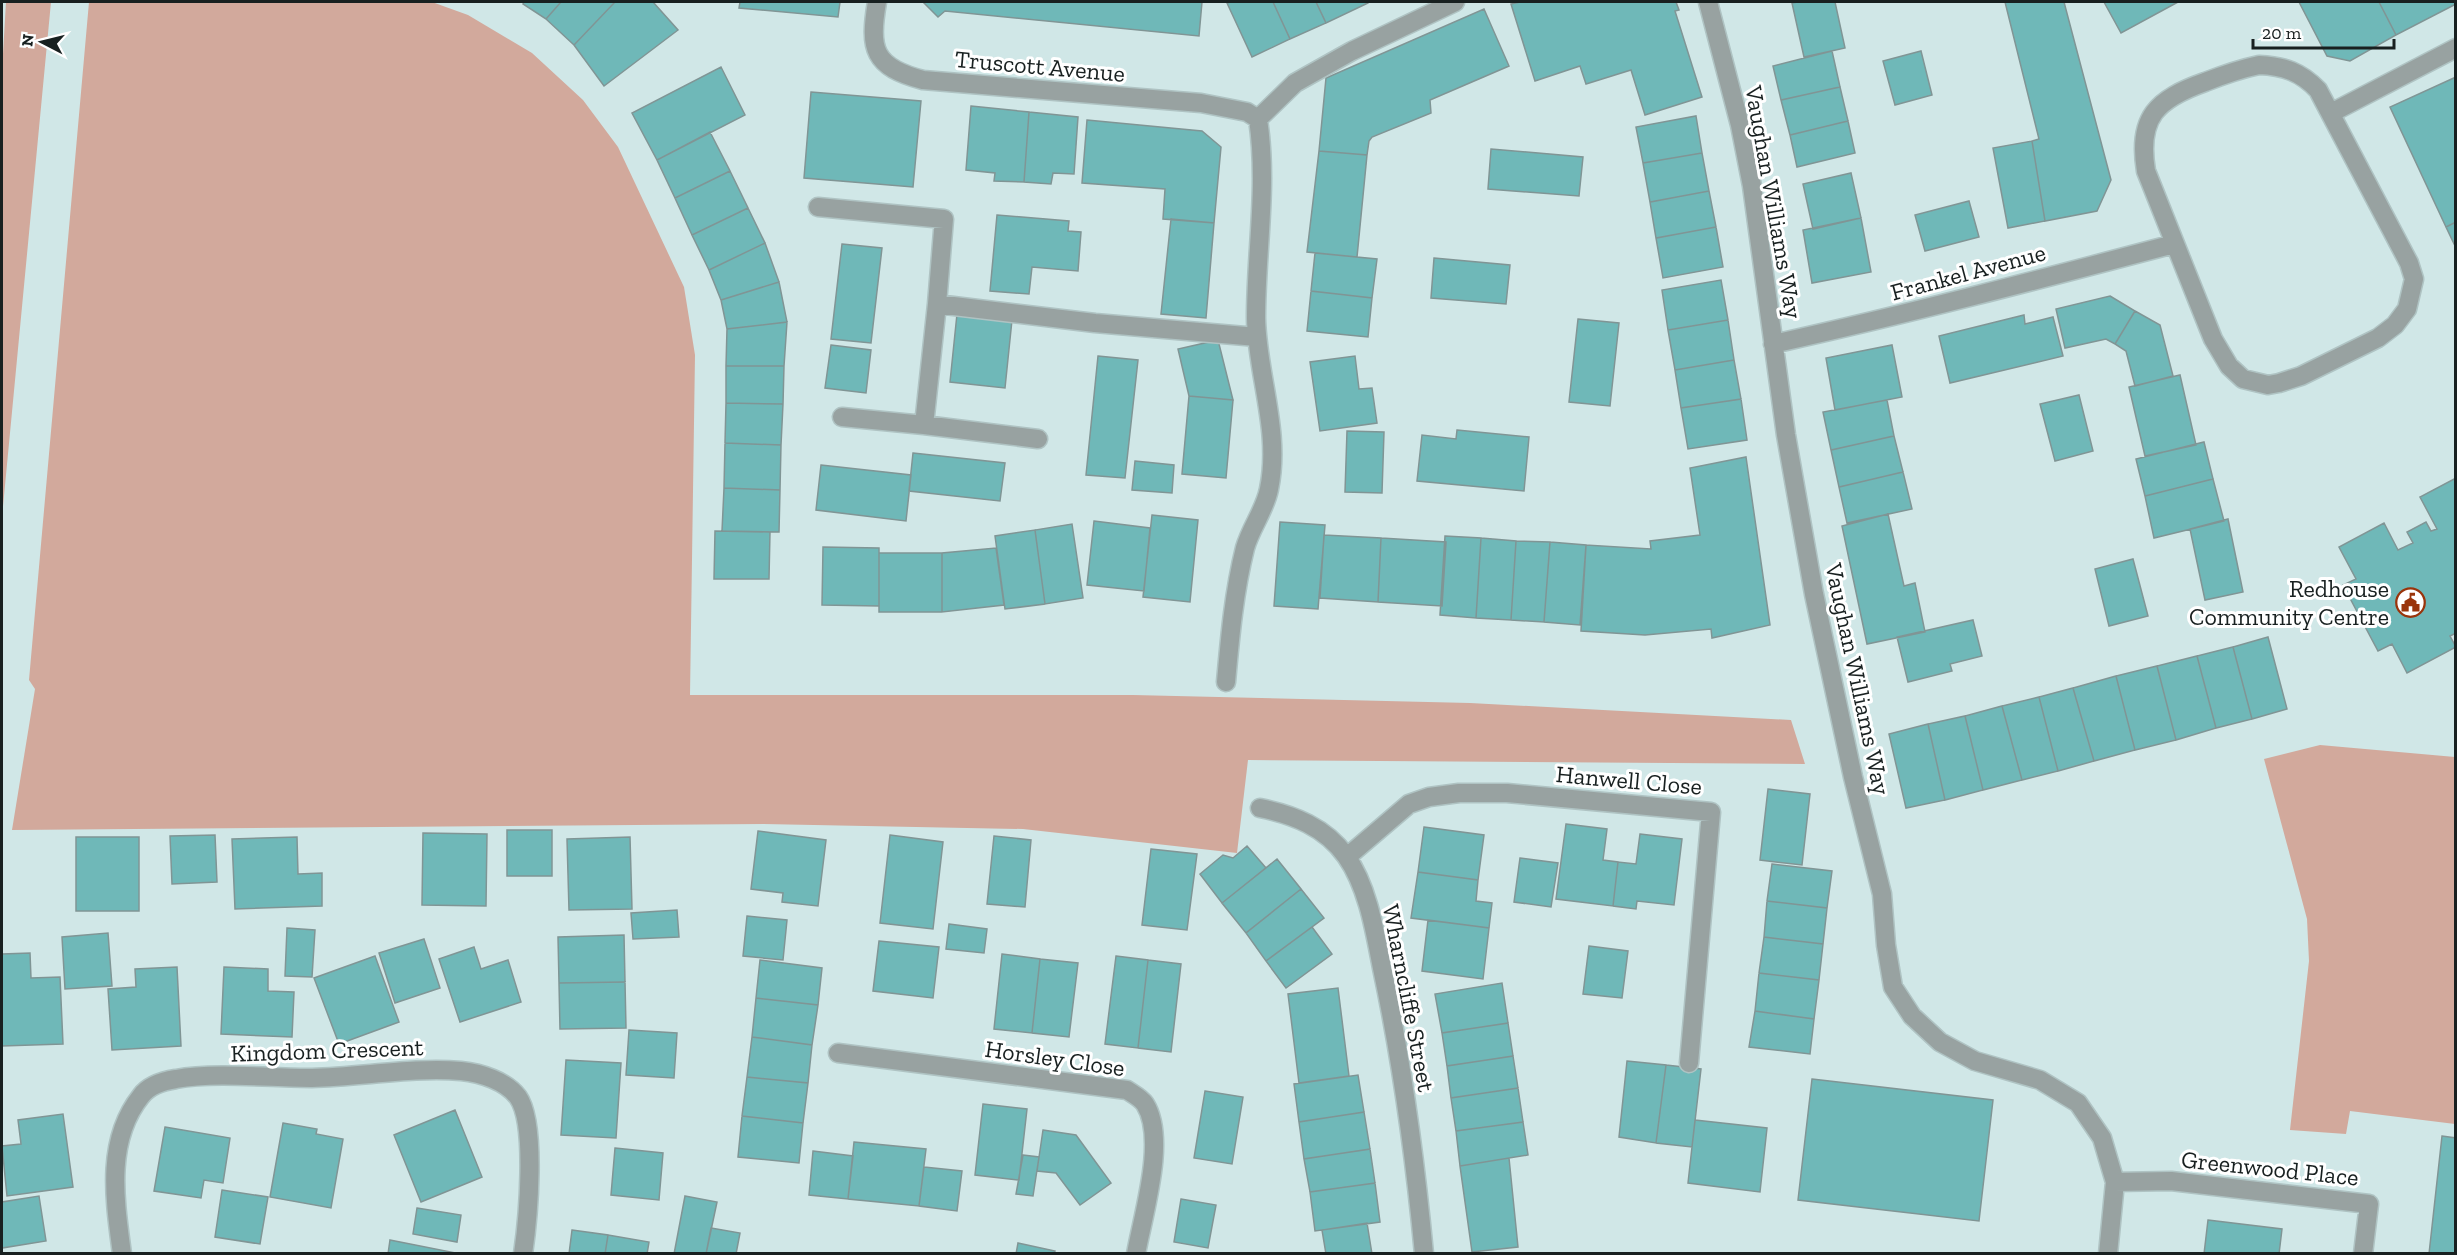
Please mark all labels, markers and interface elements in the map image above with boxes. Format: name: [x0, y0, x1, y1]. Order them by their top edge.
north arrow: [12, 12, 72, 72]
scale bar: [2253, 12, 2394, 50]
text: 20 m: [2262, 22, 2302, 44]
text: N: [17, 33, 38, 47]
street label: Truscott Avenue: [954, 44, 1126, 88]
street label: Vaughan Williams Way: [1739, 82, 1809, 321]
street label: Frankel Avenue: [1887, 237, 2049, 307]
street label: Vaughan Williams Way: [1819, 560, 1897, 798]
place label: Redhouse Community Centre: [2189, 574, 2389, 631]
public building icon: Redhouse Community Centre: [2394, 586, 2426, 618]
street label: Hanwell Close: [1555, 759, 1703, 801]
street label: Wharncliffe Street: [1377, 902, 1441, 1094]
street label: Kingdom Crescent: [230, 1032, 424, 1068]
street label: Horsley Close: [983, 1034, 1127, 1082]
street label: Greenwood Place: [2180, 1144, 2360, 1192]

